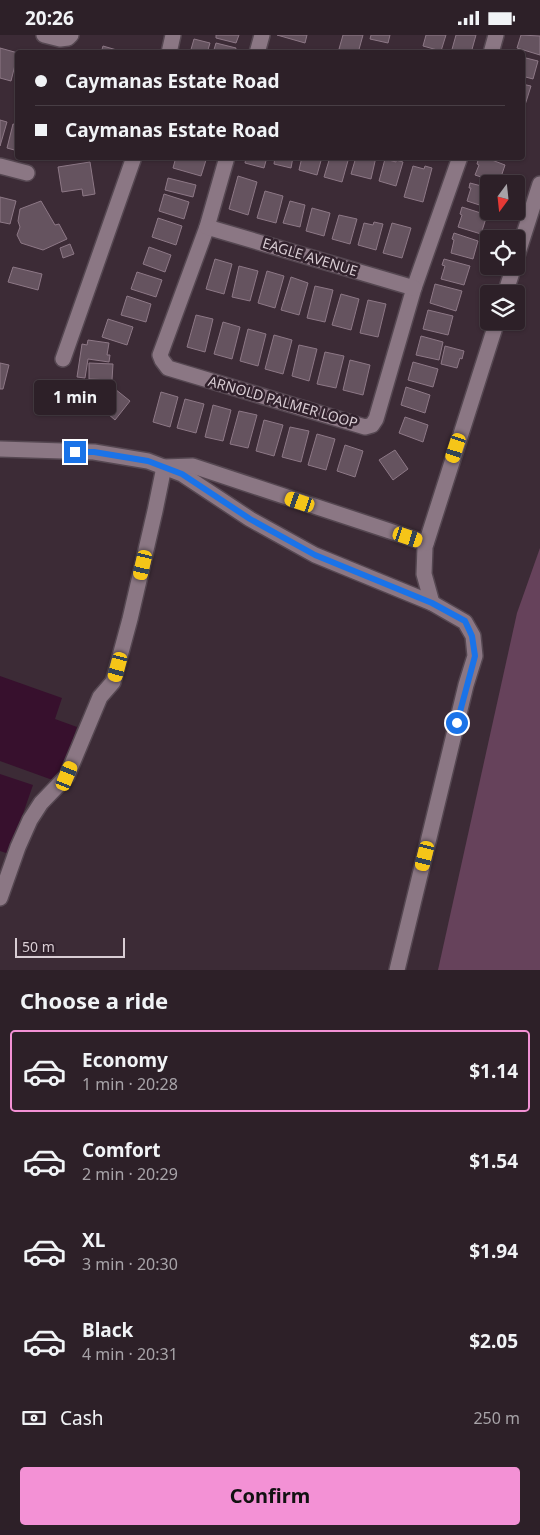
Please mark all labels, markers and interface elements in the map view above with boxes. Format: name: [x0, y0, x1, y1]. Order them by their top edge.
text: 20:26: [25, 5, 74, 31]
text: Caymanas Estate Road: [65, 68, 280, 94]
text: Caymanas Estate Road: [65, 117, 280, 143]
north arrow: [480, 175, 525, 220]
map controls: [480, 175, 525, 330]
button: locate: [480, 230, 525, 275]
street label: EAGLE AVENUE: [260, 233, 360, 280]
button: layers: [480, 285, 525, 330]
street label: ARNOLD PALMER LOOP: [206, 371, 360, 432]
callout: 1 min: [34, 379, 116, 415]
text: 1 min: [53, 386, 97, 408]
car: [444, 431, 467, 465]
route end: [64, 441, 86, 463]
car: [283, 490, 316, 514]
car: [391, 525, 424, 549]
car: [132, 549, 153, 581]
car: [106, 651, 129, 683]
route start: [446, 712, 468, 734]
car: [54, 759, 79, 793]
car: [414, 840, 435, 872]
scale bar: [15, 935, 125, 958]
text: 50 m: [22, 937, 55, 956]
text: Choose a ride: [20, 985, 168, 1015]
text: Economy: [82, 1047, 168, 1073]
icon: car: [22, 1049, 67, 1094]
text: $1.14: [469, 1058, 518, 1084]
text: 1 min · 20:28: [82, 1073, 178, 1095]
text: Comfort: [82, 1137, 161, 1163]
icon: car: [22, 1139, 67, 1184]
text: $1.54: [469, 1148, 518, 1174]
text: 2 min · 20:29: [82, 1163, 178, 1185]
text: XL: [82, 1227, 105, 1253]
icon: car: [22, 1229, 67, 1274]
text: $1.94: [469, 1238, 518, 1264]
text: 3 min · 20:30: [82, 1253, 178, 1275]
text: Black: [82, 1317, 133, 1343]
icon: car: [22, 1319, 67, 1364]
text: $2.05: [469, 1328, 518, 1354]
text: 4 min · 20:31: [82, 1343, 178, 1365]
icon: cash: [20, 1404, 48, 1432]
text: Cash: [60, 1405, 104, 1431]
text: 250 m: [473, 1407, 520, 1429]
button: Confirm: [20, 1467, 520, 1525]

